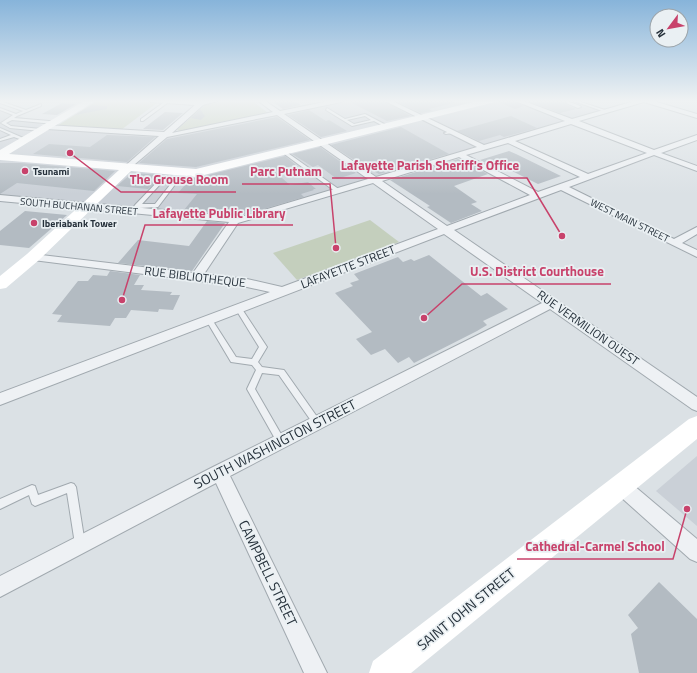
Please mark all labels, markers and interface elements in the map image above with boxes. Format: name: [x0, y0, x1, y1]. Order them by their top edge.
north arrow: [649, 8, 689, 48]
text: N: [652, 26, 669, 41]
callout: Lafayette Parish Sheriff's Office: [332, 153, 527, 178]
text: Lafayette Parish Sheriff's Office: [341, 155, 520, 175]
callout: Parc Putnam: [242, 159, 330, 184]
text: Parc Putnam: [250, 161, 322, 181]
place label: Tsunami: [33, 164, 69, 179]
marker: Tsunami: [20, 166, 30, 176]
callout: The Grouse Room: [121, 167, 236, 192]
text: The Grouse Room: [130, 169, 228, 189]
street label: SOUTH BUCHANAN STREET: [19, 194, 139, 219]
street label: WEST MAIN STREET: [588, 195, 672, 246]
callout: Lafayette Public Library: [145, 200, 293, 225]
text: Lafayette Public Library: [153, 203, 286, 223]
place label: Iberiabank Tower: [42, 216, 117, 231]
marker: Iberiabank Tower: [29, 218, 39, 228]
street label: LAFAYETTE STREET: [298, 239, 399, 293]
callout: U.S. District Courthouse: [462, 259, 611, 284]
street label: RUE BIBLIOTHEQUE: [143, 261, 247, 292]
text: U.S. District Courthouse: [470, 261, 604, 281]
street label: RUE VERMILION OUEST: [533, 285, 644, 370]
street label: SOUTH WASHINGTON STREET: [190, 393, 360, 494]
street label: CAMPBELL STREET: [234, 516, 303, 630]
callout: Cathedral-Carmel School: [517, 534, 673, 559]
text: Cathedral-Carmel School: [525, 536, 665, 556]
street label: SAINT JOHN STREET: [412, 562, 520, 655]

